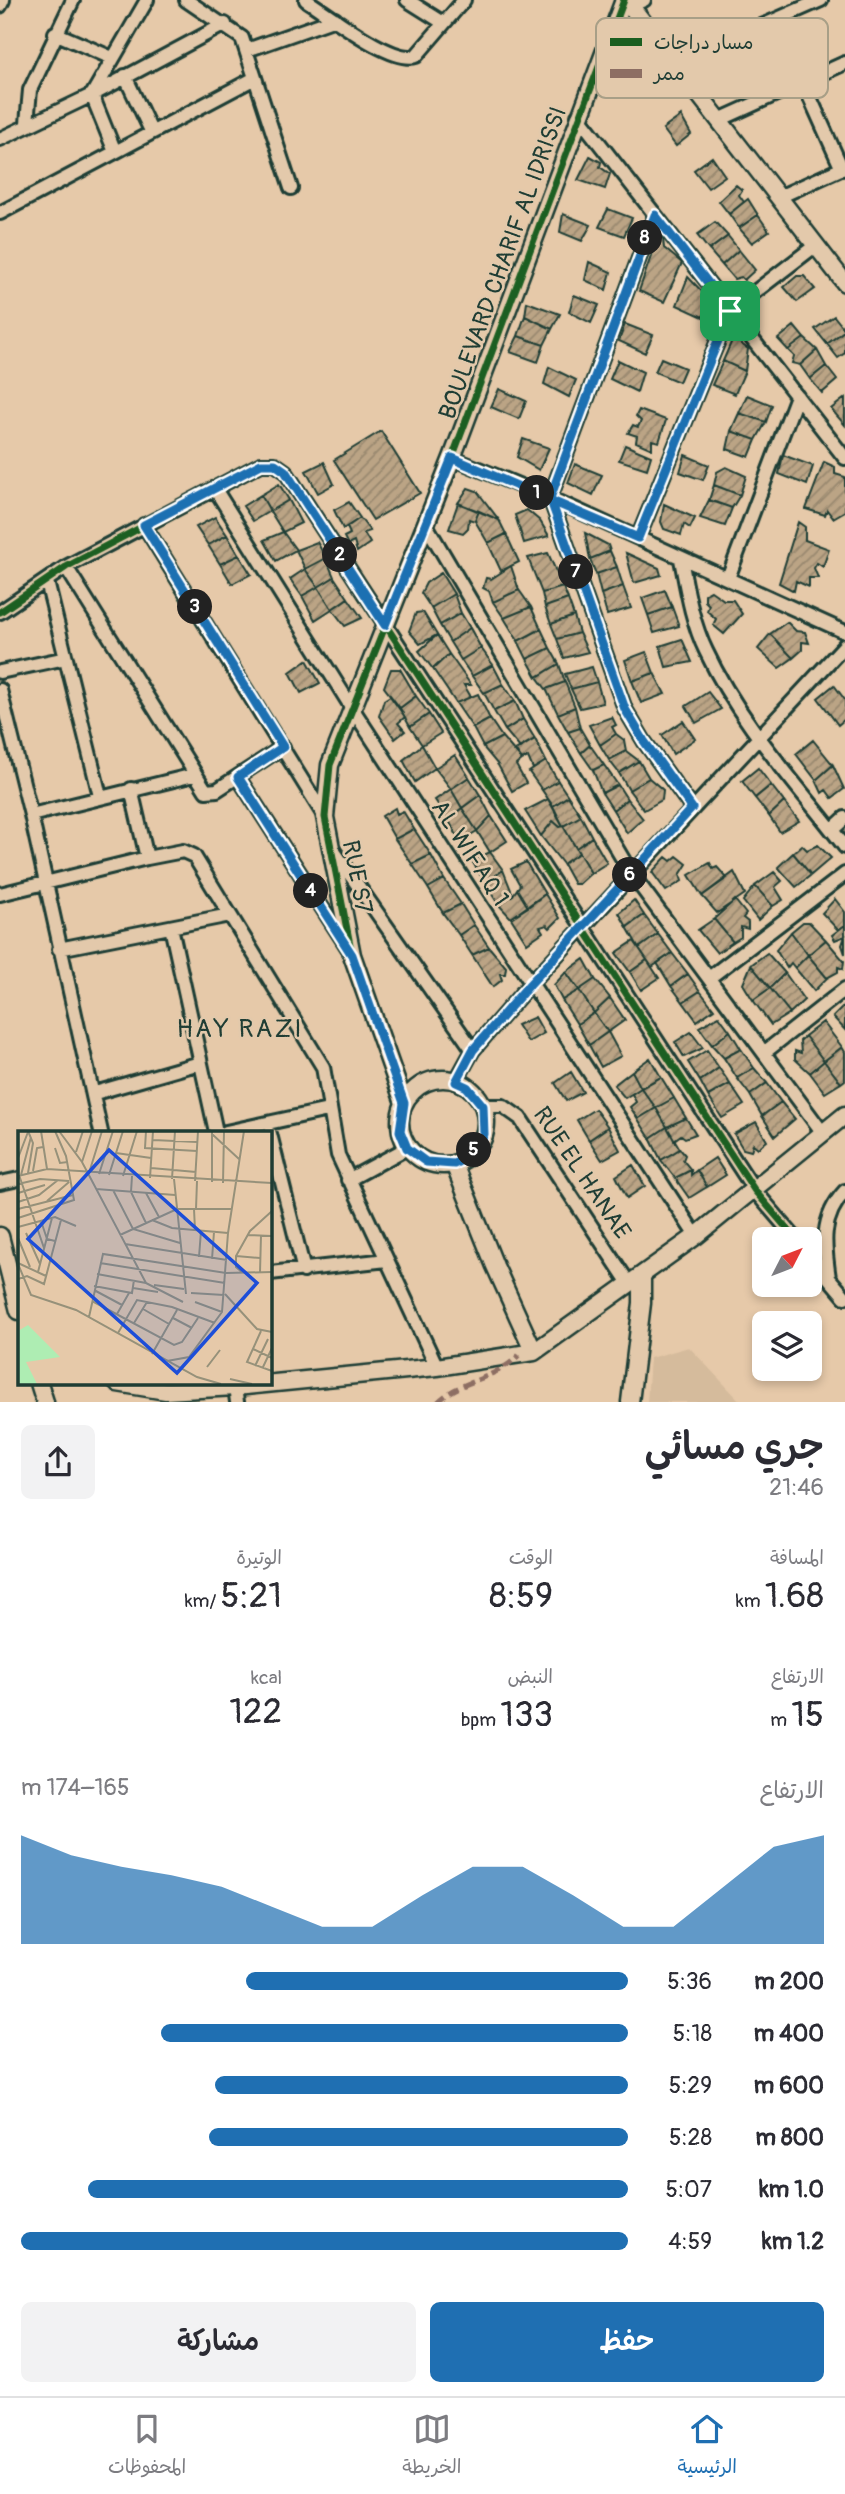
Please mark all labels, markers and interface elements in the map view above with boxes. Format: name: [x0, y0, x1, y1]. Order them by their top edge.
legend: [596, 18, 828, 98]
text: مسار دراجات: [654, 31, 754, 55]
text: ممر: [652, 62, 685, 86]
street label: BOULEVARD CHARIF AL IDRISSI: [433, 103, 573, 423]
pin: 8: [628, 220, 662, 256]
text: 8: [640, 225, 649, 249]
pin: [700, 281, 760, 341]
icon: arrive: [711, 292, 749, 330]
pin: 1: [520, 476, 554, 510]
text: 1: [533, 480, 540, 504]
pin: 2: [322, 538, 358, 572]
text: 2: [334, 542, 345, 566]
pin: 7: [558, 554, 594, 590]
text: 7: [570, 559, 581, 583]
pin: 3: [178, 590, 212, 624]
text: 3: [189, 594, 200, 618]
street label: AL WIFAQ 1: [425, 794, 515, 912]
street label: RUE S7: [336, 838, 378, 916]
pin: 6: [612, 858, 648, 892]
text: 6: [624, 862, 635, 886]
pin: 4: [294, 874, 328, 908]
text: 4: [305, 878, 316, 902]
district label: HAY RAZI: [176, 1013, 304, 1045]
street label: RUE EL HANAE: [527, 1101, 637, 1245]
inset map: [18, 1131, 271, 1384]
pin: 5: [456, 1132, 491, 1168]
text: 5: [468, 1137, 479, 1161]
north arrow: [752, 1227, 822, 1297]
map controls: [752, 1227, 822, 1381]
button: layers: [752, 1311, 822, 1381]
text: جري مسائي: [645, 1423, 824, 1471]
button: share: [21, 1425, 95, 1499]
text: 21:46: [769, 1473, 824, 1502]
text: الوتيرة: [236, 1546, 282, 1570]
text: الوقت: [509, 1546, 553, 1570]
text: المسافة: [770, 1546, 824, 1570]
text: 5:21: [220, 1574, 282, 1618]
text: 8:59: [489, 1574, 553, 1618]
text: 1.68: [765, 1574, 824, 1618]
text: /km: [185, 1589, 220, 1613]
text: km: [736, 1589, 765, 1613]
text: النبض: [508, 1665, 553, 1689]
text: الارتفاع: [771, 1665, 824, 1689]
text: kcal: [251, 1666, 282, 1690]
text: 122: [229, 1690, 282, 1734]
text: 133: [500, 1693, 553, 1737]
text: 15: [791, 1693, 824, 1737]
text: bpm: [461, 1708, 500, 1732]
text: m: [770, 1708, 791, 1732]
text: 165–174 m: [21, 1773, 129, 1802]
text: الارتفاع: [760, 1776, 824, 1805]
text: 5:36: [667, 1967, 712, 1996]
text: 200 m: [754, 1967, 824, 1996]
text: 5:18: [673, 2019, 712, 2048]
text: 400 m: [754, 2019, 824, 2048]
text: 5:29: [669, 2071, 712, 2100]
text: 600 m: [754, 2071, 824, 2100]
text: 5:28: [669, 2123, 712, 2152]
text: 800 m: [756, 2123, 824, 2152]
text: 5:07: [666, 2175, 712, 2204]
text: 1.0 km: [759, 2175, 824, 2204]
text: 4:59: [668, 2227, 712, 2256]
text: 1.2 km: [762, 2227, 824, 2256]
button: مشاركة: [21, 2302, 416, 2382]
button: حفظ: [430, 2302, 824, 2382]
tab: المحفوظات: [108, 2410, 186, 2483]
tab: الخريطة: [402, 2410, 461, 2483]
tab: الرئيسية: [677, 2410, 737, 2483]

